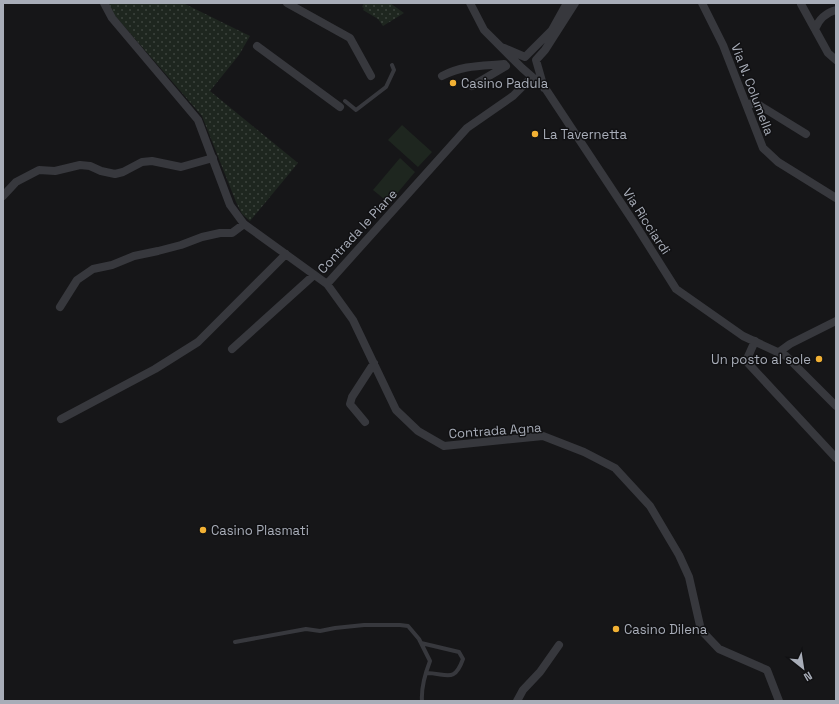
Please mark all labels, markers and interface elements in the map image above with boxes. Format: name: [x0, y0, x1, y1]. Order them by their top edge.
street label: Via N. Columella: [727, 41, 778, 138]
place label: Casino Padula: [461, 75, 549, 92]
marker: Casino Padula: [448, 78, 458, 88]
place label: La Tavernetta: [543, 126, 627, 143]
marker: La Tavernetta: [530, 129, 540, 139]
street label: Contrada le Piane: [314, 185, 401, 277]
street label: Via Ricciardi: [619, 185, 674, 258]
place label: Un posto al sole: [711, 351, 811, 368]
marker: Un posto al sole: [814, 354, 824, 364]
street label: Contrada Agna: [448, 419, 543, 442]
place label: Casino Plasmati: [211, 522, 309, 539]
marker: Casino Plasmati: [198, 525, 208, 535]
place label: Casino Dilena: [624, 621, 708, 638]
marker: Casino Dilena: [611, 624, 621, 634]
north arrow: [783, 648, 823, 688]
text: N: [801, 669, 815, 685]

